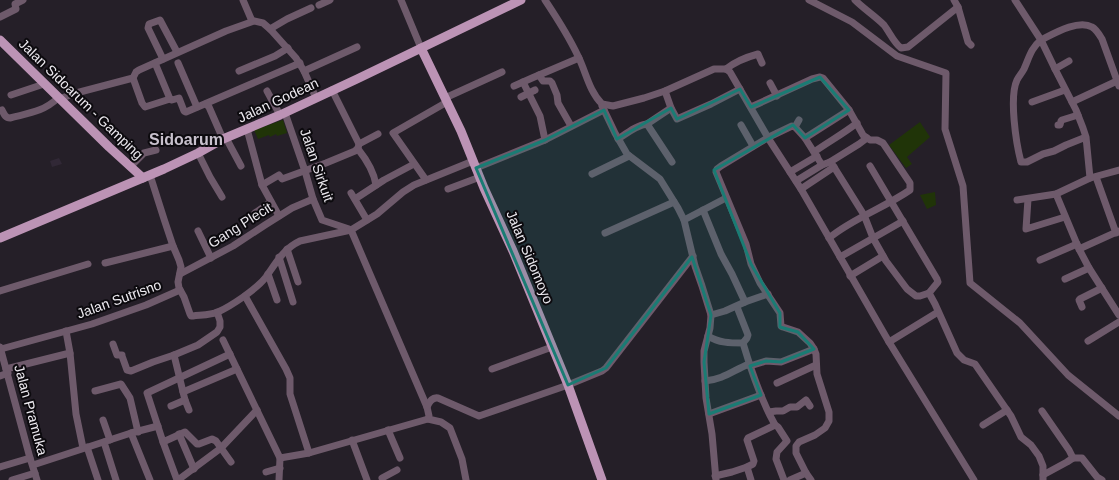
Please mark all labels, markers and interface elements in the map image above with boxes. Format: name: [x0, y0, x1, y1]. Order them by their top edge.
street label: Jalan Sidoarum - Gamping: [16, 35, 146, 163]
street label: Jalan Godean: [235, 74, 321, 126]
street label: Jalan Sirkuit: [297, 126, 337, 204]
district label: Sidoarum: [149, 131, 223, 148]
street label: Gang Plecit: [205, 199, 275, 251]
street label: Jalan Sidomoyo: [503, 208, 557, 306]
street label: Jalan Sutrisno: [75, 276, 164, 322]
street label: Jalan Pramuka: [11, 363, 51, 457]

